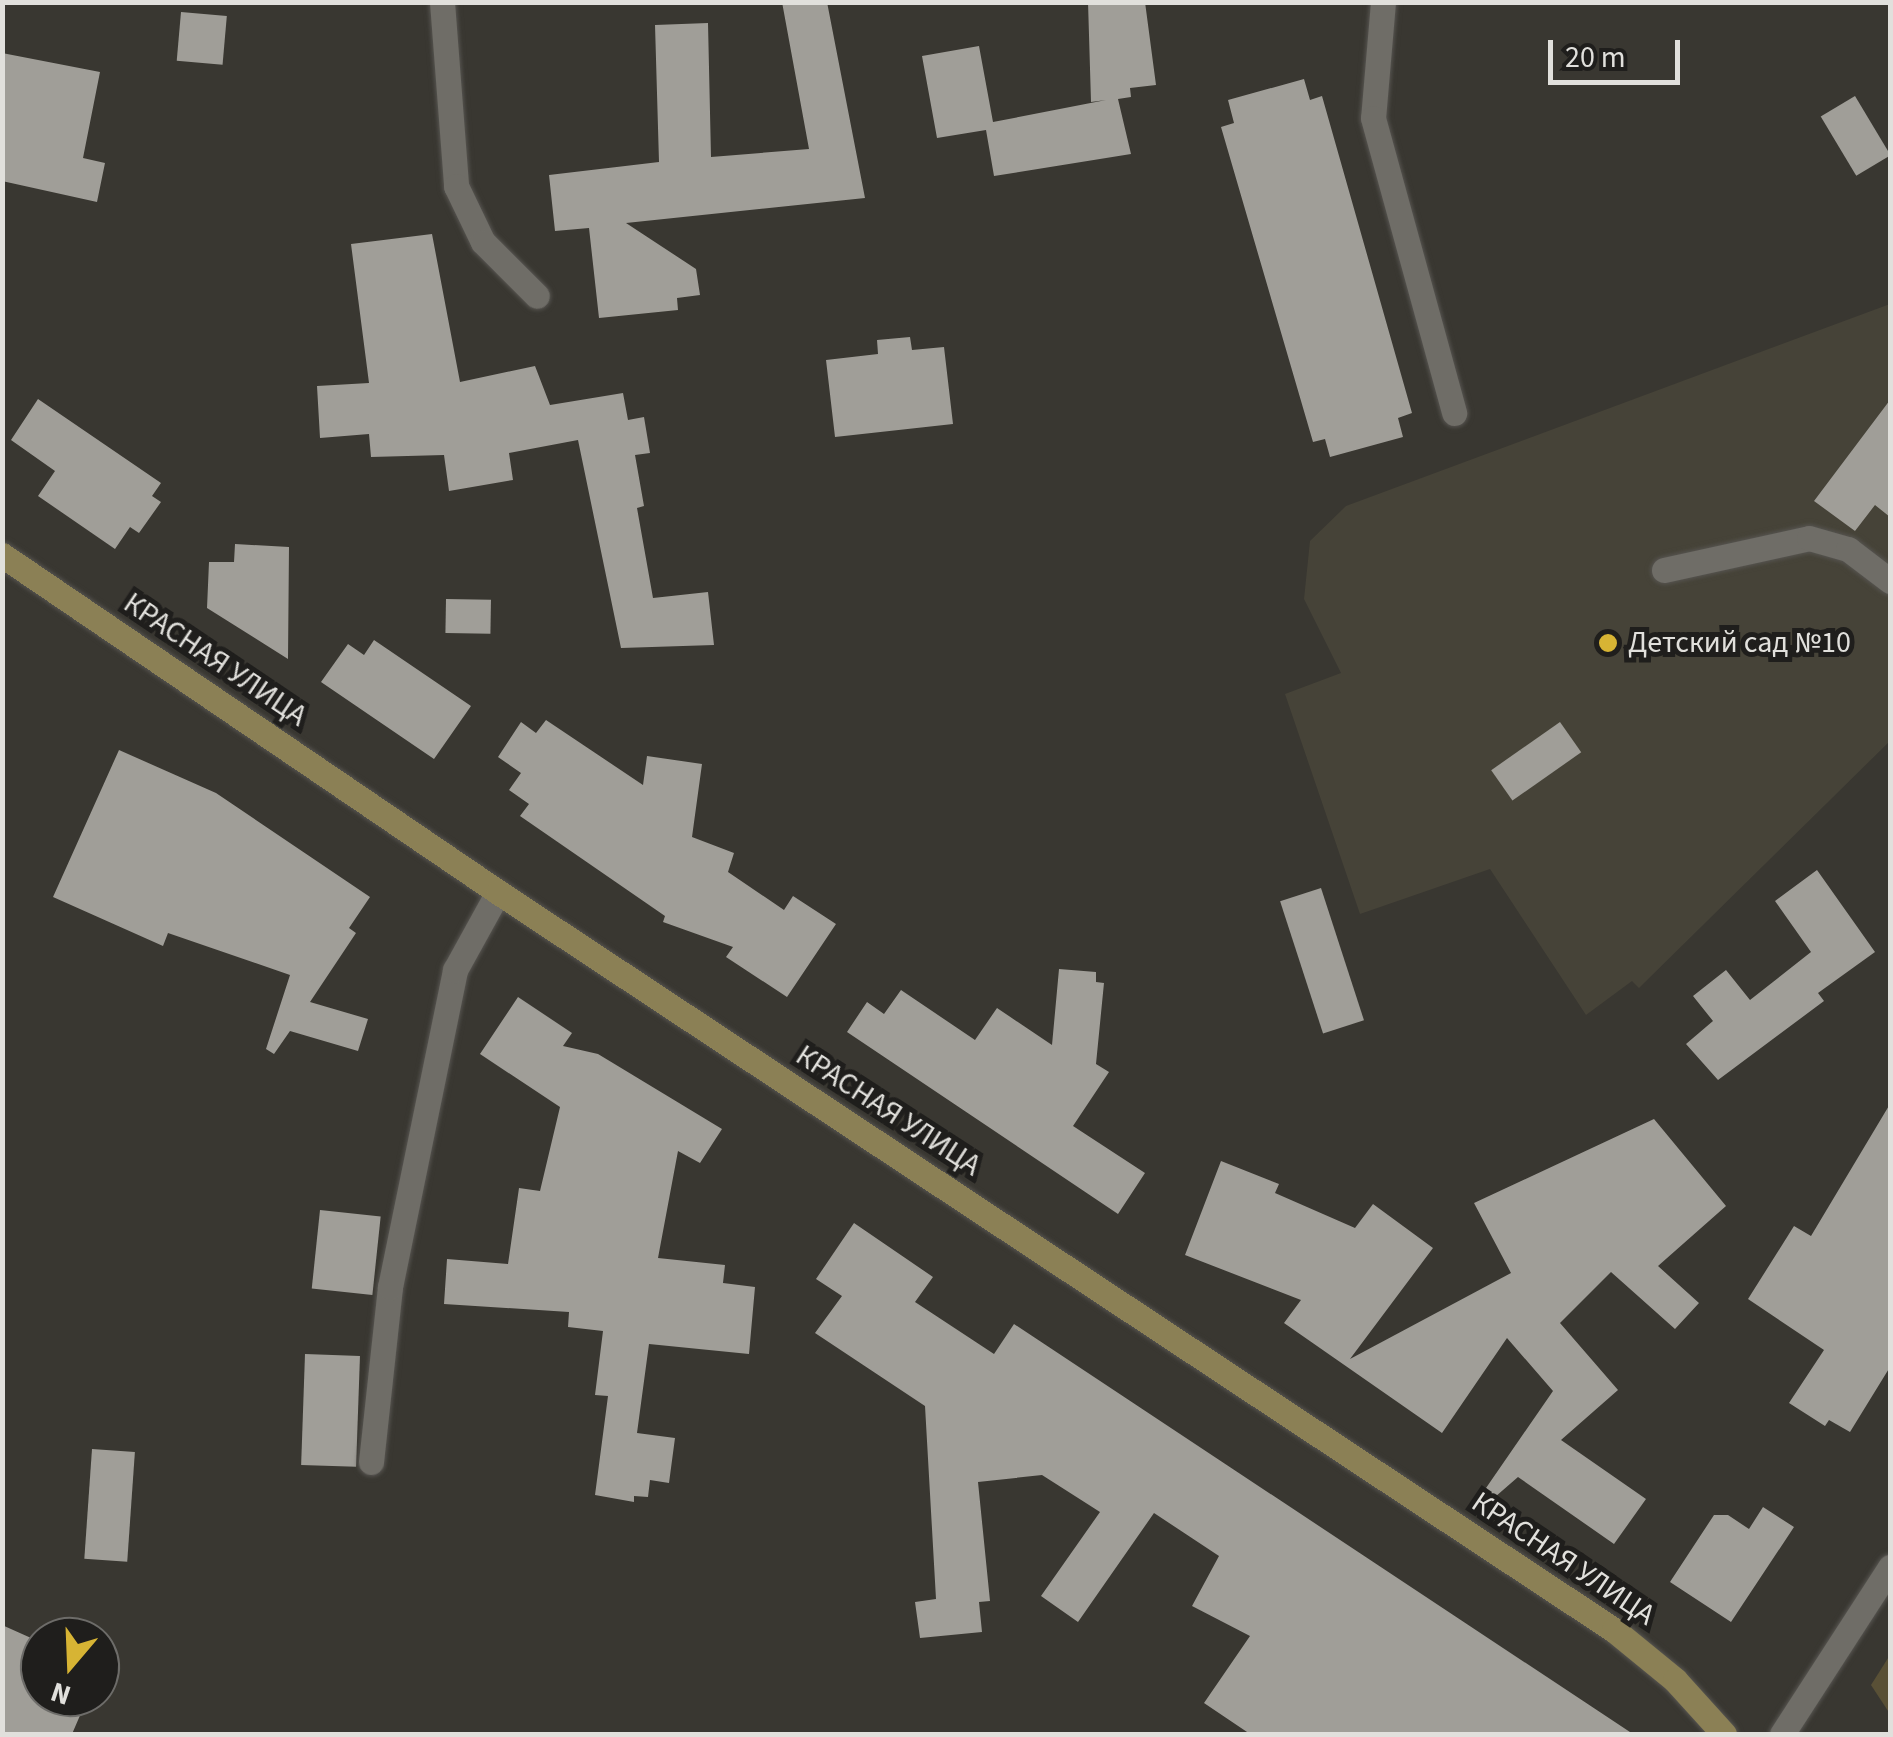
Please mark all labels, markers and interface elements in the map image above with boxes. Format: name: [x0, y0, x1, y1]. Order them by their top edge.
scale bar: [1553, 20, 1686, 82]
text: 20 m: [1565, 36, 1626, 79]
street label: КРАСНАЯ УЛИЦА: [117, 586, 313, 734]
place label: Детский сад №10: [1628, 625, 1851, 661]
marker: Детский сад №10: [1597, 632, 1619, 654]
street label: КРАСНАЯ УЛИЦА: [789, 1038, 987, 1184]
street label: КРАСНАЯ УЛИЦА: [1465, 1485, 1661, 1633]
north arrow: [20, 1617, 120, 1717]
text: N: [46, 1672, 76, 1715]

